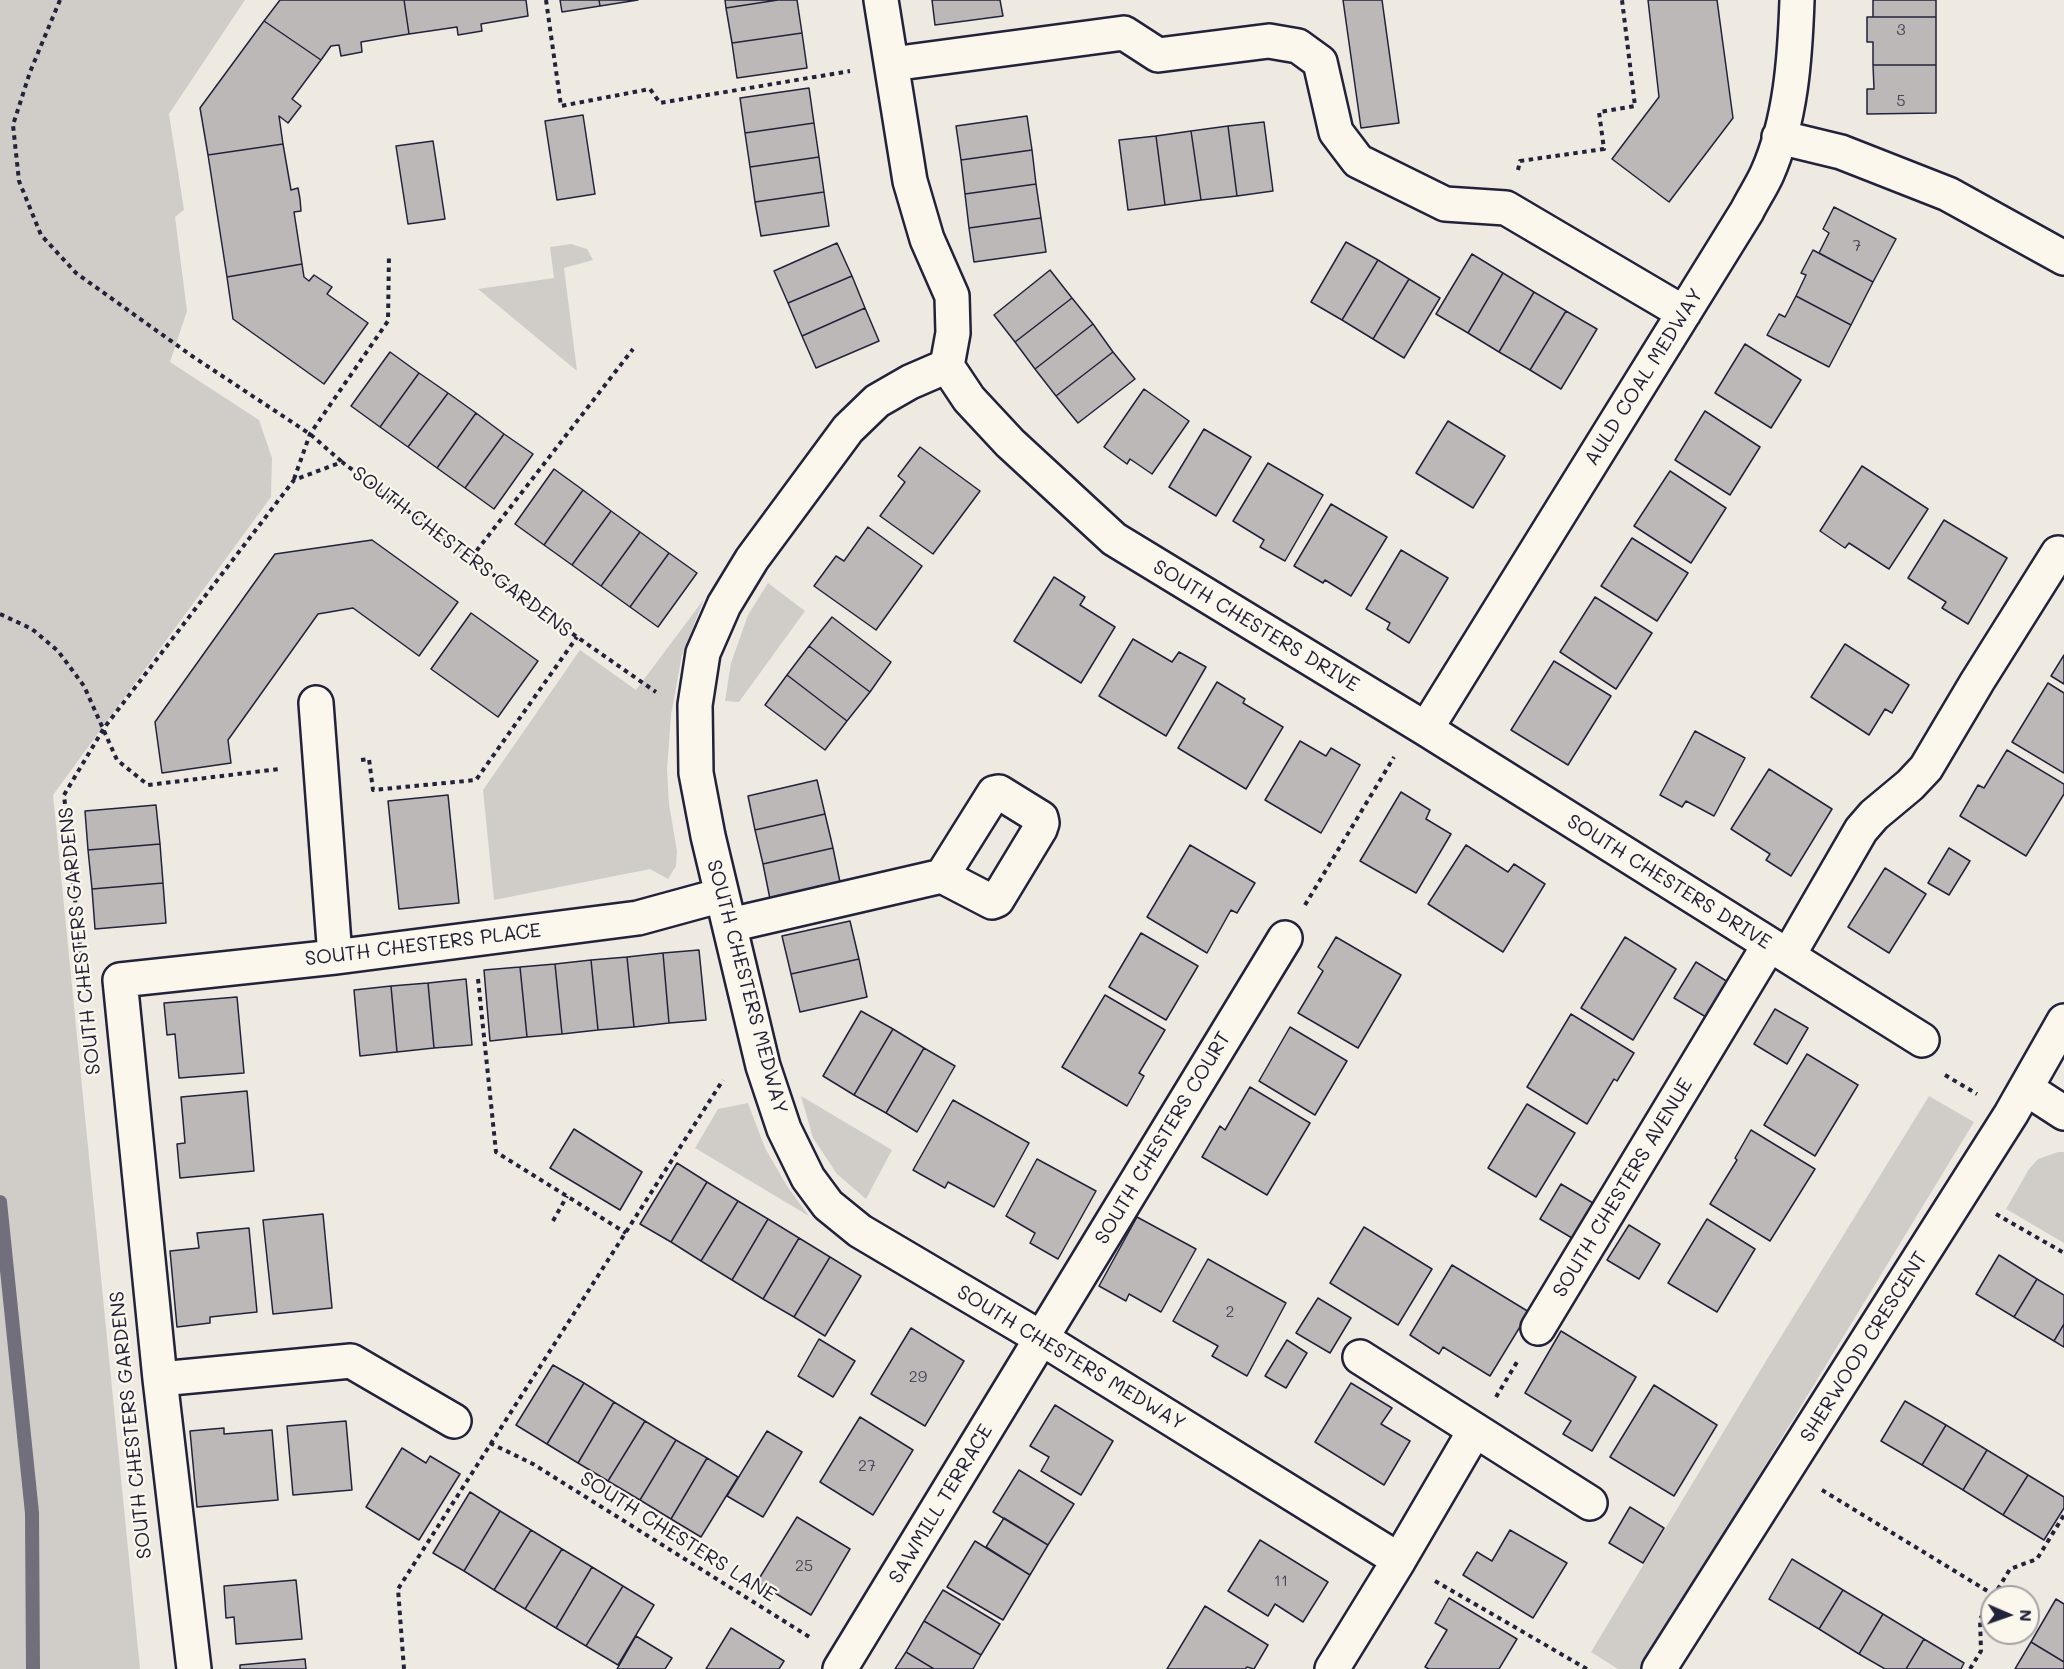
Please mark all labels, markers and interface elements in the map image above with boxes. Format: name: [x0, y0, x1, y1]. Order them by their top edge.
house number: 3: [1896, 20, 1906, 40]
house number: 5: [1896, 91, 1906, 111]
house number: 7: [1853, 236, 1861, 256]
street label: AULD COAL MEDWAY: [1580, 284, 1708, 470]
street label: SOUTH CHESTERS GARDENS: [347, 461, 577, 643]
street label: SOUTH CHESTERS DRIVE: [1149, 555, 1363, 697]
street label: SOUTH CHESTERS GARDENS: [54, 806, 106, 1076]
street label: SOUTH CHESTERS DRIVE: [1562, 809, 1776, 955]
street label: SOUTH CHESTERS MEDWAY: [701, 857, 793, 1117]
street label: SOUTH CHESTERS PLACE: [304, 919, 542, 971]
street label: SOUTH CHESTERS COURT: [1090, 1027, 1236, 1249]
street label: SOUTH CHESTERS AVENUE: [1548, 1074, 1698, 1302]
street label: SHERWOOD CRESCENT: [1795, 1247, 1933, 1447]
street label: SOUTH CHESTERS MEDWAY: [952, 1280, 1190, 1436]
street label: SOUTH CHESTERS GARDENS: [105, 1290, 157, 1560]
house number: 2: [1226, 1302, 1234, 1322]
house number: 29: [909, 1367, 927, 1387]
street label: SAWMILL TERRACE: [884, 1420, 998, 1588]
house number: 27: [858, 1456, 876, 1476]
street label: SOUTH CHESTERS LANE: [575, 1467, 781, 1607]
house number: 25: [795, 1556, 813, 1576]
house number: 11: [1274, 1571, 1288, 1591]
north arrow: [1980, 1585, 2040, 1645]
text: N: [2016, 1609, 2037, 1622]

